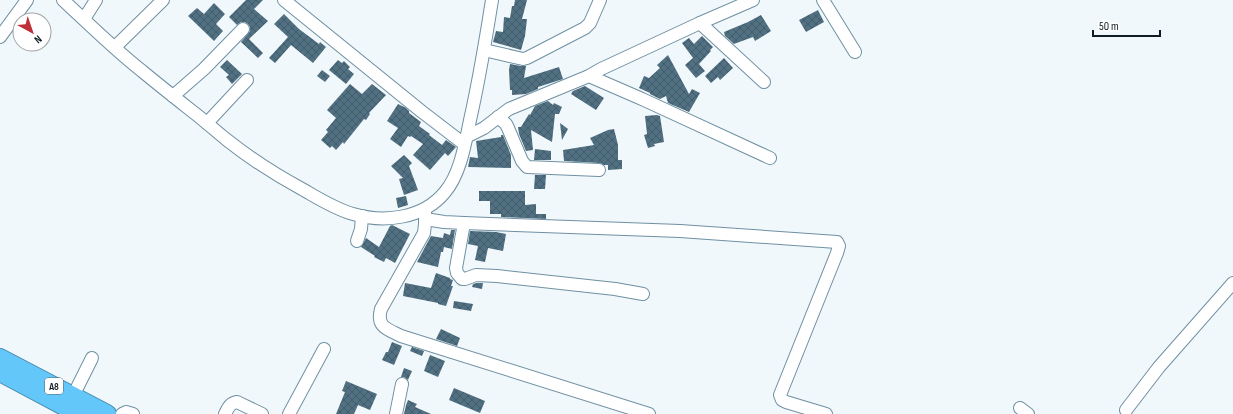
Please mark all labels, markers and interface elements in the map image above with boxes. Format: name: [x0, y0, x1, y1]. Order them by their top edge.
north arrow: [12, 12, 52, 52]
scale bar: [1093, 12, 1160, 38]
text: 50 m: [1099, 19, 1119, 34]
text: N: [32, 32, 45, 46]
road number: A8: [45, 378, 63, 394]

